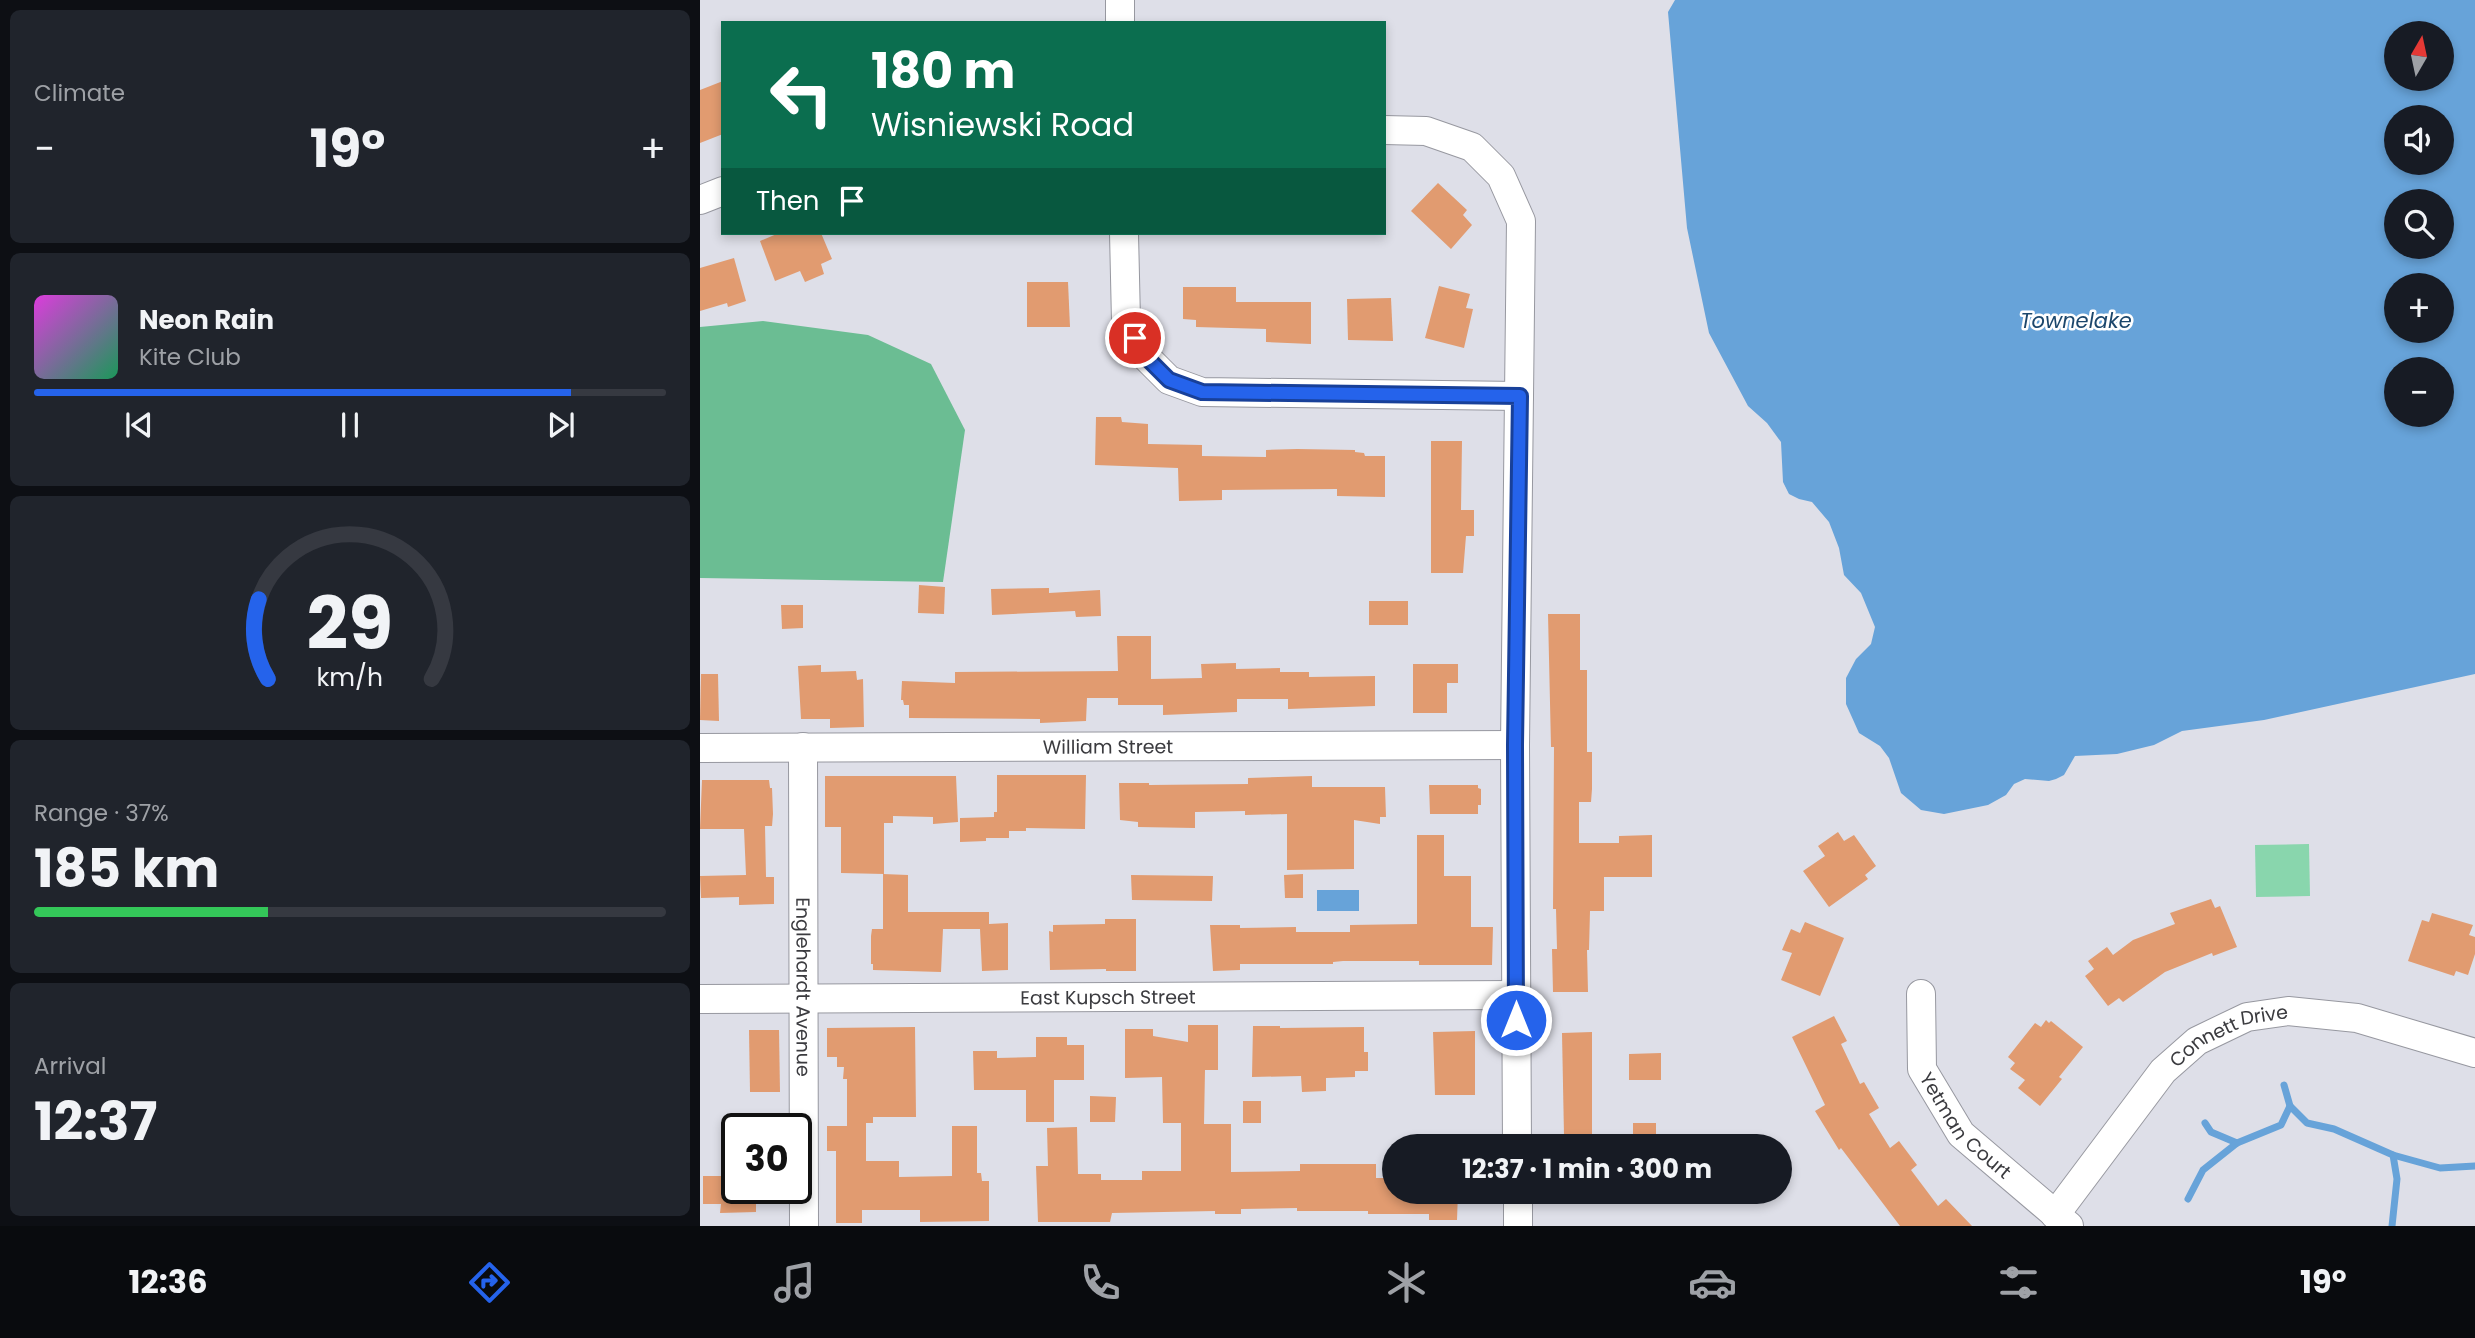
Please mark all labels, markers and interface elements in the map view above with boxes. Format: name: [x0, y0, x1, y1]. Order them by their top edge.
north arrow: [2384, 21, 2454, 91]
map controls: [2384, 21, 2454, 427]
text: 180 m: [871, 37, 1015, 105]
icon: left: [756, 49, 847, 140]
text: Climate: [34, 77, 125, 109]
text: Wisniewski Road: [871, 102, 1134, 147]
button: sound: [2384, 105, 2454, 175]
text: 19°: [310, 112, 385, 185]
text: −: [34, 122, 55, 175]
text: +: [640, 122, 666, 175]
icon: arrive: [833, 182, 871, 220]
text: Then: [756, 183, 819, 219]
button: search: [2384, 189, 2454, 259]
button: +: [2384, 273, 2454, 343]
text: Neon Rain: [139, 302, 274, 338]
water label: Townelake: [2020, 306, 2132, 335]
pin: [1105, 308, 1165, 368]
icon: arrive: [1116, 319, 1154, 357]
text: Kite Club: [139, 341, 241, 373]
button: −: [2384, 357, 2454, 427]
icon: previous: [120, 406, 158, 444]
icon: pause: [331, 406, 369, 444]
icon: next: [542, 406, 580, 444]
text: 29: [307, 573, 393, 674]
text: km/h: [317, 660, 383, 695]
street label: William Street: [1043, 733, 1173, 760]
text: Range · 37%: [34, 797, 169, 829]
text: 185 km: [34, 832, 219, 905]
street label: Englehardt Avenue: [790, 897, 817, 1077]
street label: East Kupsch Street: [1020, 983, 1196, 1011]
position arrow: [1479, 983, 1553, 1057]
street label: Connett Drive: [2163, 998, 2289, 1073]
text: Arrival: [34, 1050, 106, 1082]
street label: Yetman Court: [1913, 1067, 2017, 1185]
text: 12:37: [34, 1085, 157, 1158]
speed limit sign: 30: [721, 1113, 812, 1204]
text: 12:37 · 1 min · 300 m: [1462, 1151, 1712, 1187]
icon: directions: [465, 1258, 514, 1307]
icon: music: [770, 1258, 819, 1307]
icon: phone: [1076, 1258, 1125, 1307]
icon: climate: [1382, 1258, 1431, 1307]
icon: car: [1688, 1258, 1737, 1307]
icon: filters: [1994, 1258, 2043, 1307]
text: 12:36: [128, 1259, 208, 1304]
text: 19°: [2300, 1259, 2346, 1304]

